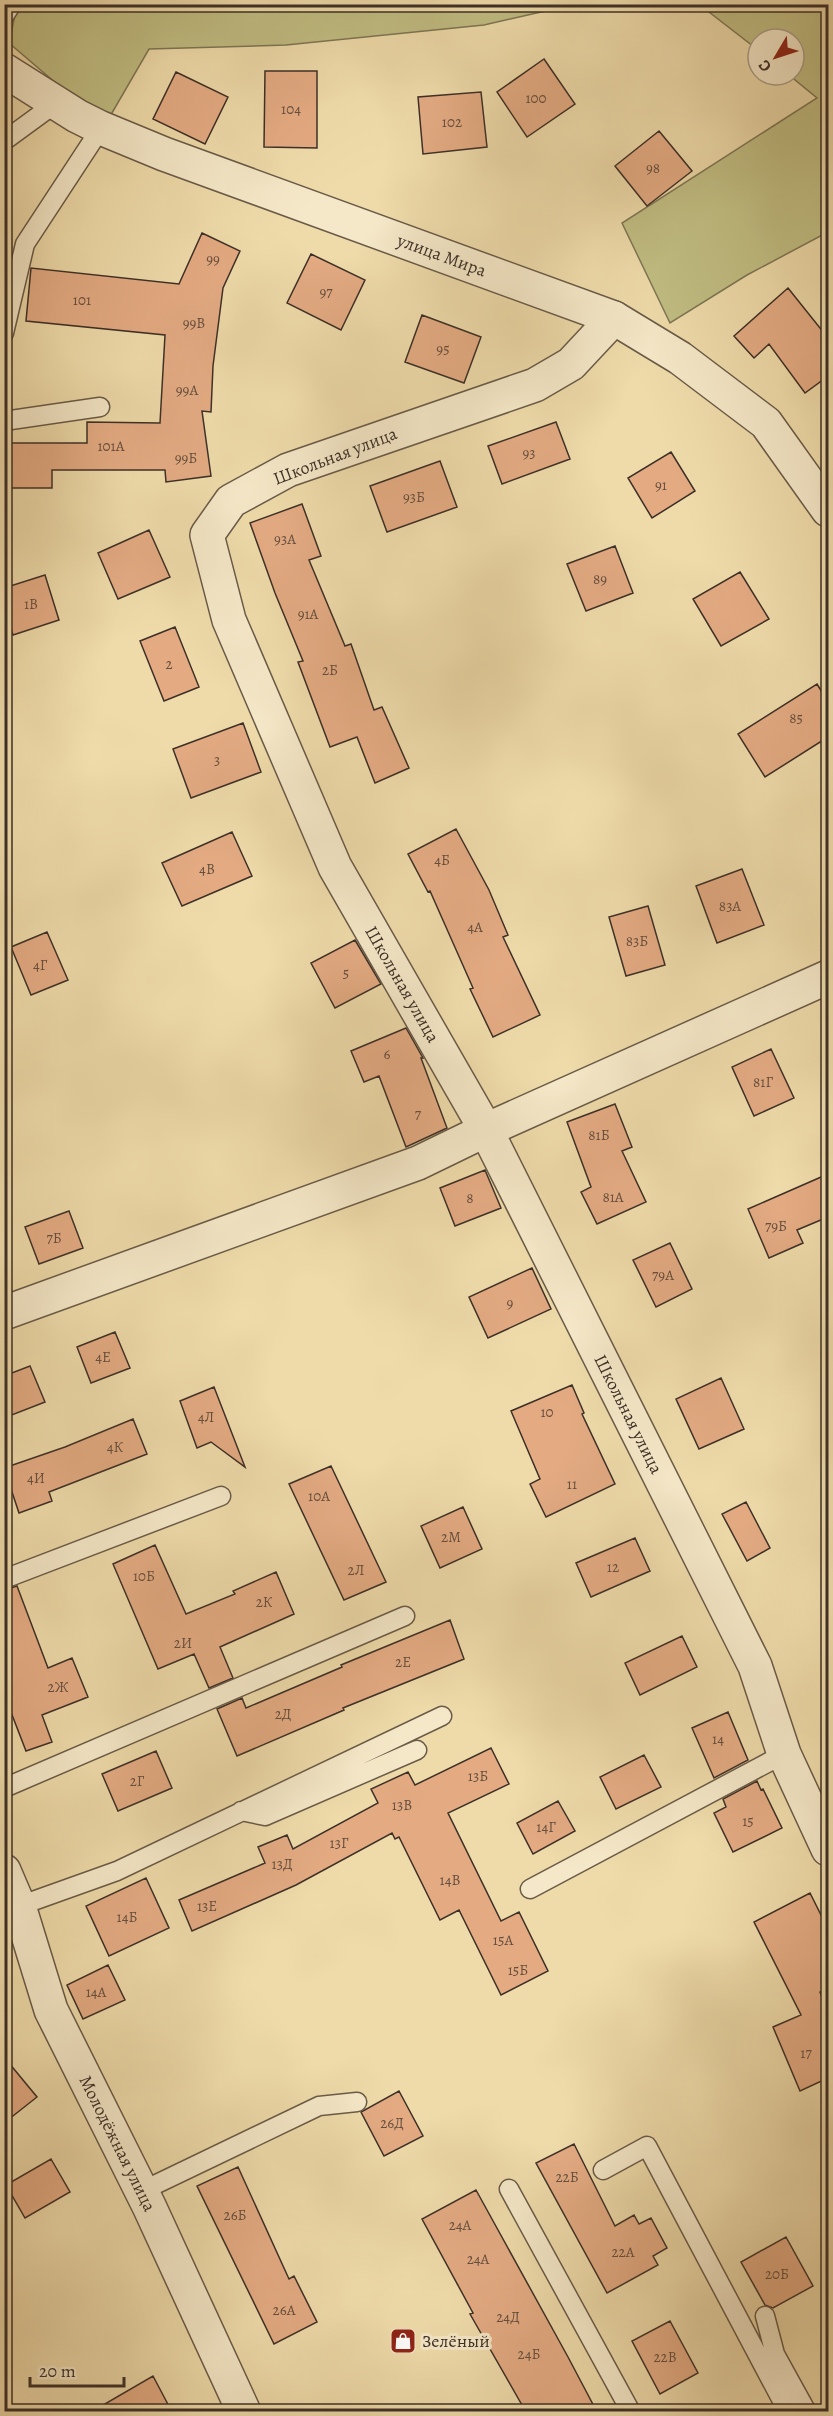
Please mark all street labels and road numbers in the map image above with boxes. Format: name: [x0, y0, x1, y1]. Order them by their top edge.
street label: улица Мира: [393, 228, 490, 283]
street label: Школьная улица: [270, 421, 401, 491]
street label: Школьная улица: [359, 921, 446, 1047]
street label: Школьная улица: [588, 1350, 669, 1479]
street label: Молодёжная улица: [74, 2071, 162, 2216]

